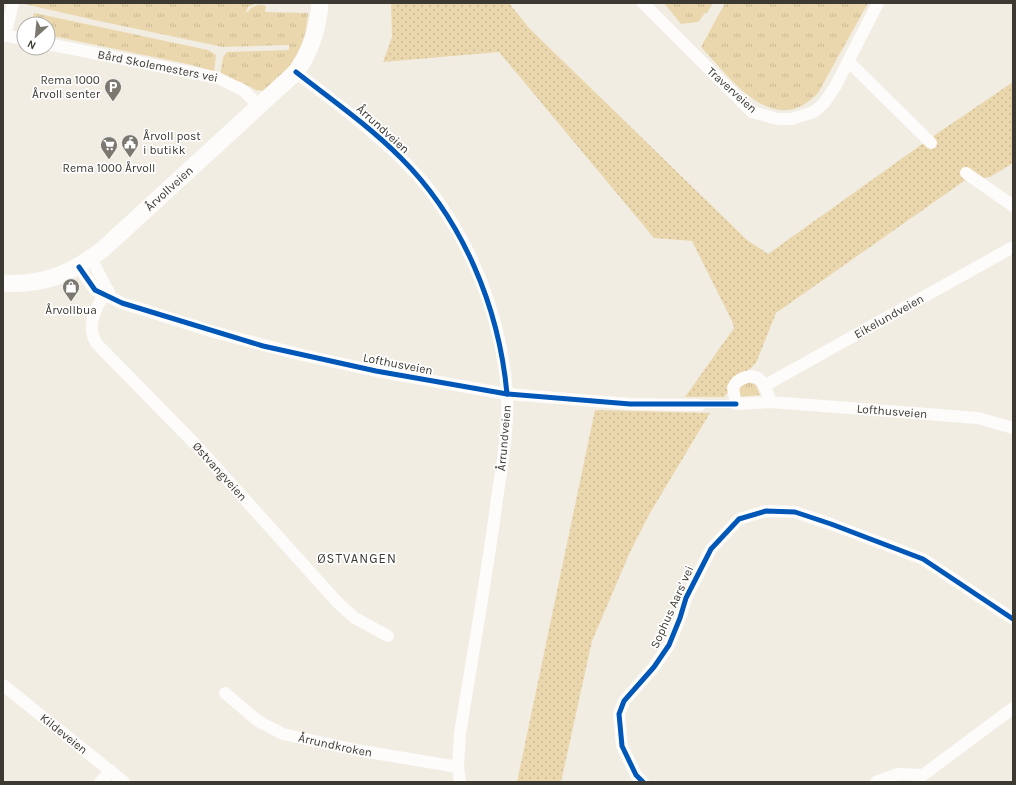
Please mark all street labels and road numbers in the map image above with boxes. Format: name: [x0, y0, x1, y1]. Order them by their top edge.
street label: Bård Skolemesters vei: [97, 47, 219, 85]
street label: Traverveien: [704, 64, 760, 116]
street label: Årrundveien: [354, 102, 412, 156]
street label: Årvollveien: [142, 163, 196, 214]
street label: Eikelundveien: [852, 291, 926, 341]
street label: Lofthusveien: [362, 350, 434, 378]
street label: Lofthusveien: [856, 402, 928, 421]
street label: Årrundveien: [494, 404, 514, 472]
street label: Østvangveien: [190, 439, 250, 504]
street label: Sophus Aars' vei: [648, 564, 696, 650]
street label: Kildeveien: [37, 711, 90, 757]
street label: Årrundkroken: [297, 731, 373, 760]

